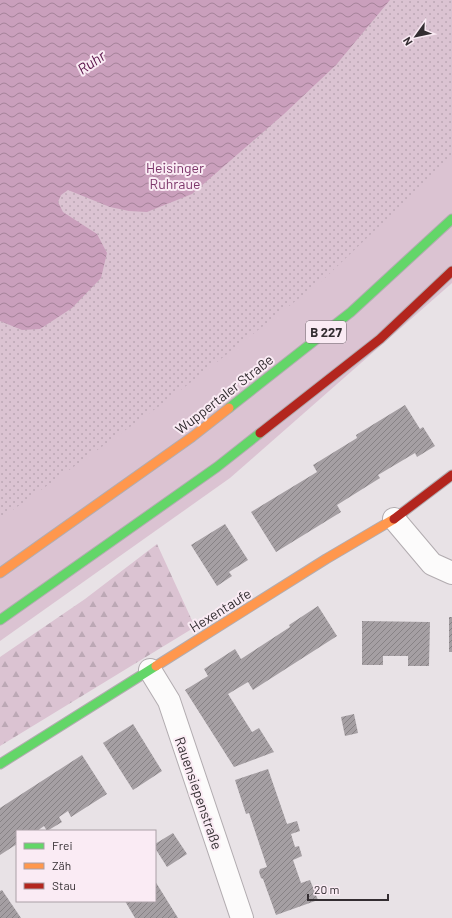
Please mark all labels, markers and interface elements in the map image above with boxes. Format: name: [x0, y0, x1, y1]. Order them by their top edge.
north arrow: [396, 16, 436, 56]
text: N: [400, 35, 415, 48]
water label: Ruhr: [74, 46, 109, 78]
park label: Heisinger Ruhraue: [146, 159, 204, 192]
road number: B 227: [306, 321, 346, 343]
street label: Wuppertaler Straße: [172, 351, 276, 437]
street label: Hexentaufe: [186, 584, 254, 636]
street label: Rauensiepenstraße: [172, 734, 226, 852]
legend: [16, 830, 156, 902]
text: Frei: [52, 838, 72, 852]
text: Zäh: [52, 858, 71, 872]
scale bar: [308, 876, 388, 902]
text: Stau: [52, 878, 76, 892]
text: 20 m: [314, 882, 340, 896]

